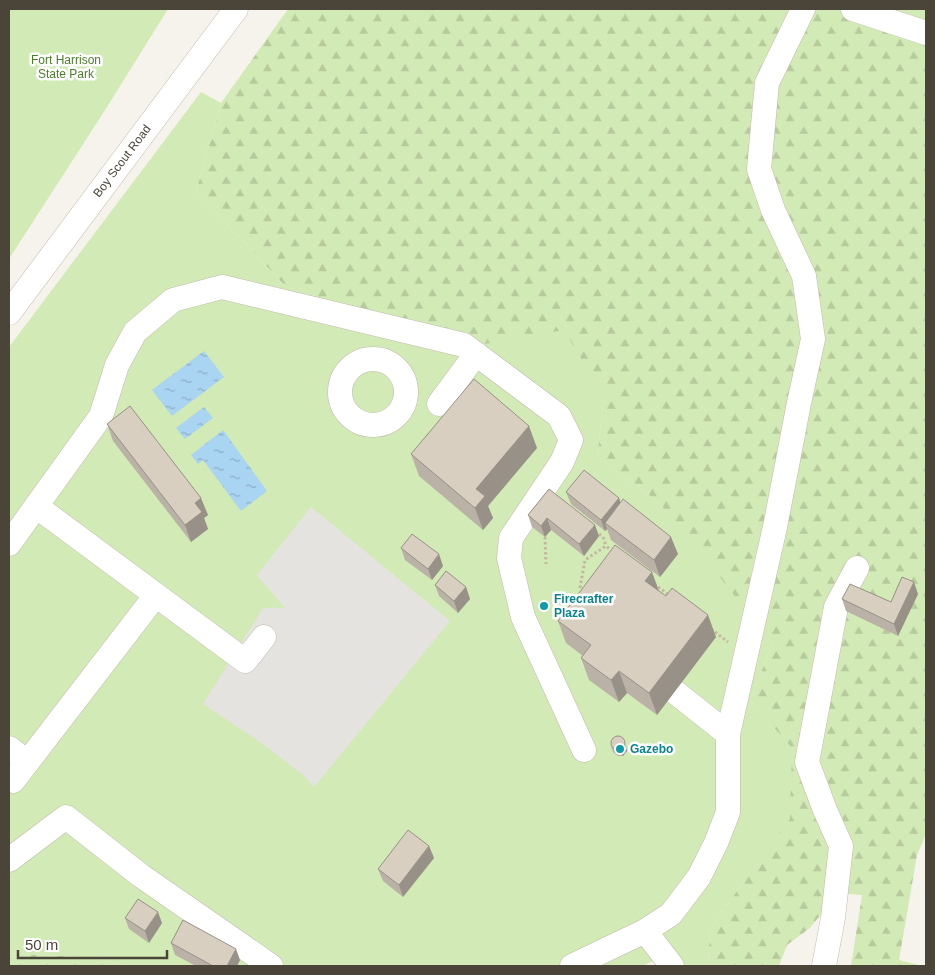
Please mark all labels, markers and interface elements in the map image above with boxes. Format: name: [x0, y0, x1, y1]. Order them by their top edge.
park label: Fort Harrison State Park: [31, 53, 101, 81]
street label: Boy Scout Road: [90, 122, 154, 200]
place label: Firecrafter Plaza: [554, 592, 614, 620]
marker: Firecrafter Plaza: [538, 600, 550, 612]
place label: Gazebo: [630, 742, 673, 756]
marker: Gazebo: [614, 743, 626, 755]
scale bar: [18, 928, 166, 960]
text: 50 m: [25, 936, 58, 953]

